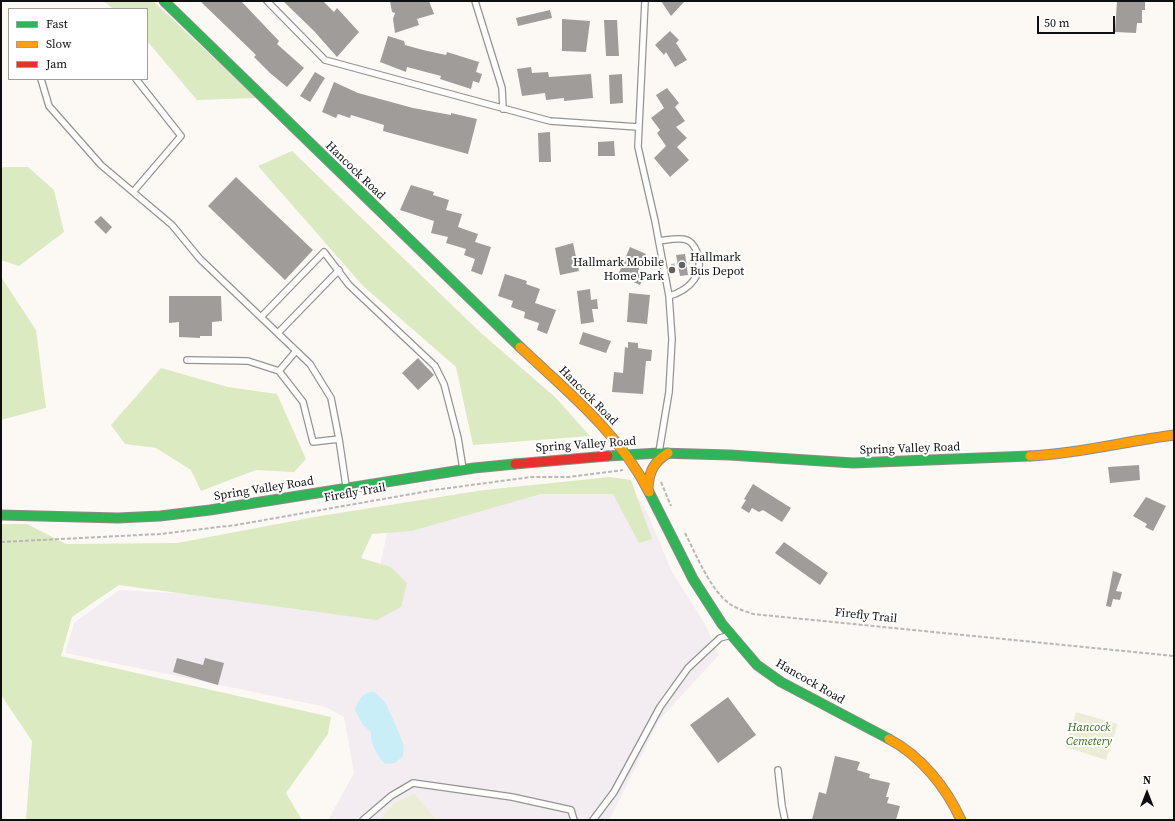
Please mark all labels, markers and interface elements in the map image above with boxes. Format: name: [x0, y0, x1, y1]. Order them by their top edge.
legend: [8, 8, 148, 80]
scale bar: [1039, 8, 1117, 34]
text: 50 m: [1044, 15, 1070, 31]
text: Fast: [46, 16, 68, 32]
text: Slow: [46, 36, 71, 52]
text: Jam: [46, 56, 67, 72]
street label: Hancock Road: [322, 139, 388, 203]
place label: Hallmark Bus Depot: [690, 251, 744, 279]
place label: Hallmark Mobile Home Park: [573, 256, 664, 284]
marker: Hallmark Bus Depot: [677, 260, 687, 270]
marker: Hallmark Mobile Home Park: [667, 265, 677, 275]
street label: Hancock Road: [556, 364, 620, 428]
street label: Spring Valley Road: [535, 434, 637, 456]
street label: Spring Valley Road: [860, 440, 960, 458]
street label: Spring Valley Road: [213, 474, 315, 504]
street label: Firefly Trail: [323, 480, 387, 506]
street label: Firefly Trail: [834, 606, 898, 626]
street label: Hancock Road: [773, 656, 847, 708]
park label: Hancock Cemetery: [1066, 721, 1112, 749]
north arrow: [1127, 773, 1167, 813]
text: N: [1143, 773, 1151, 788]

